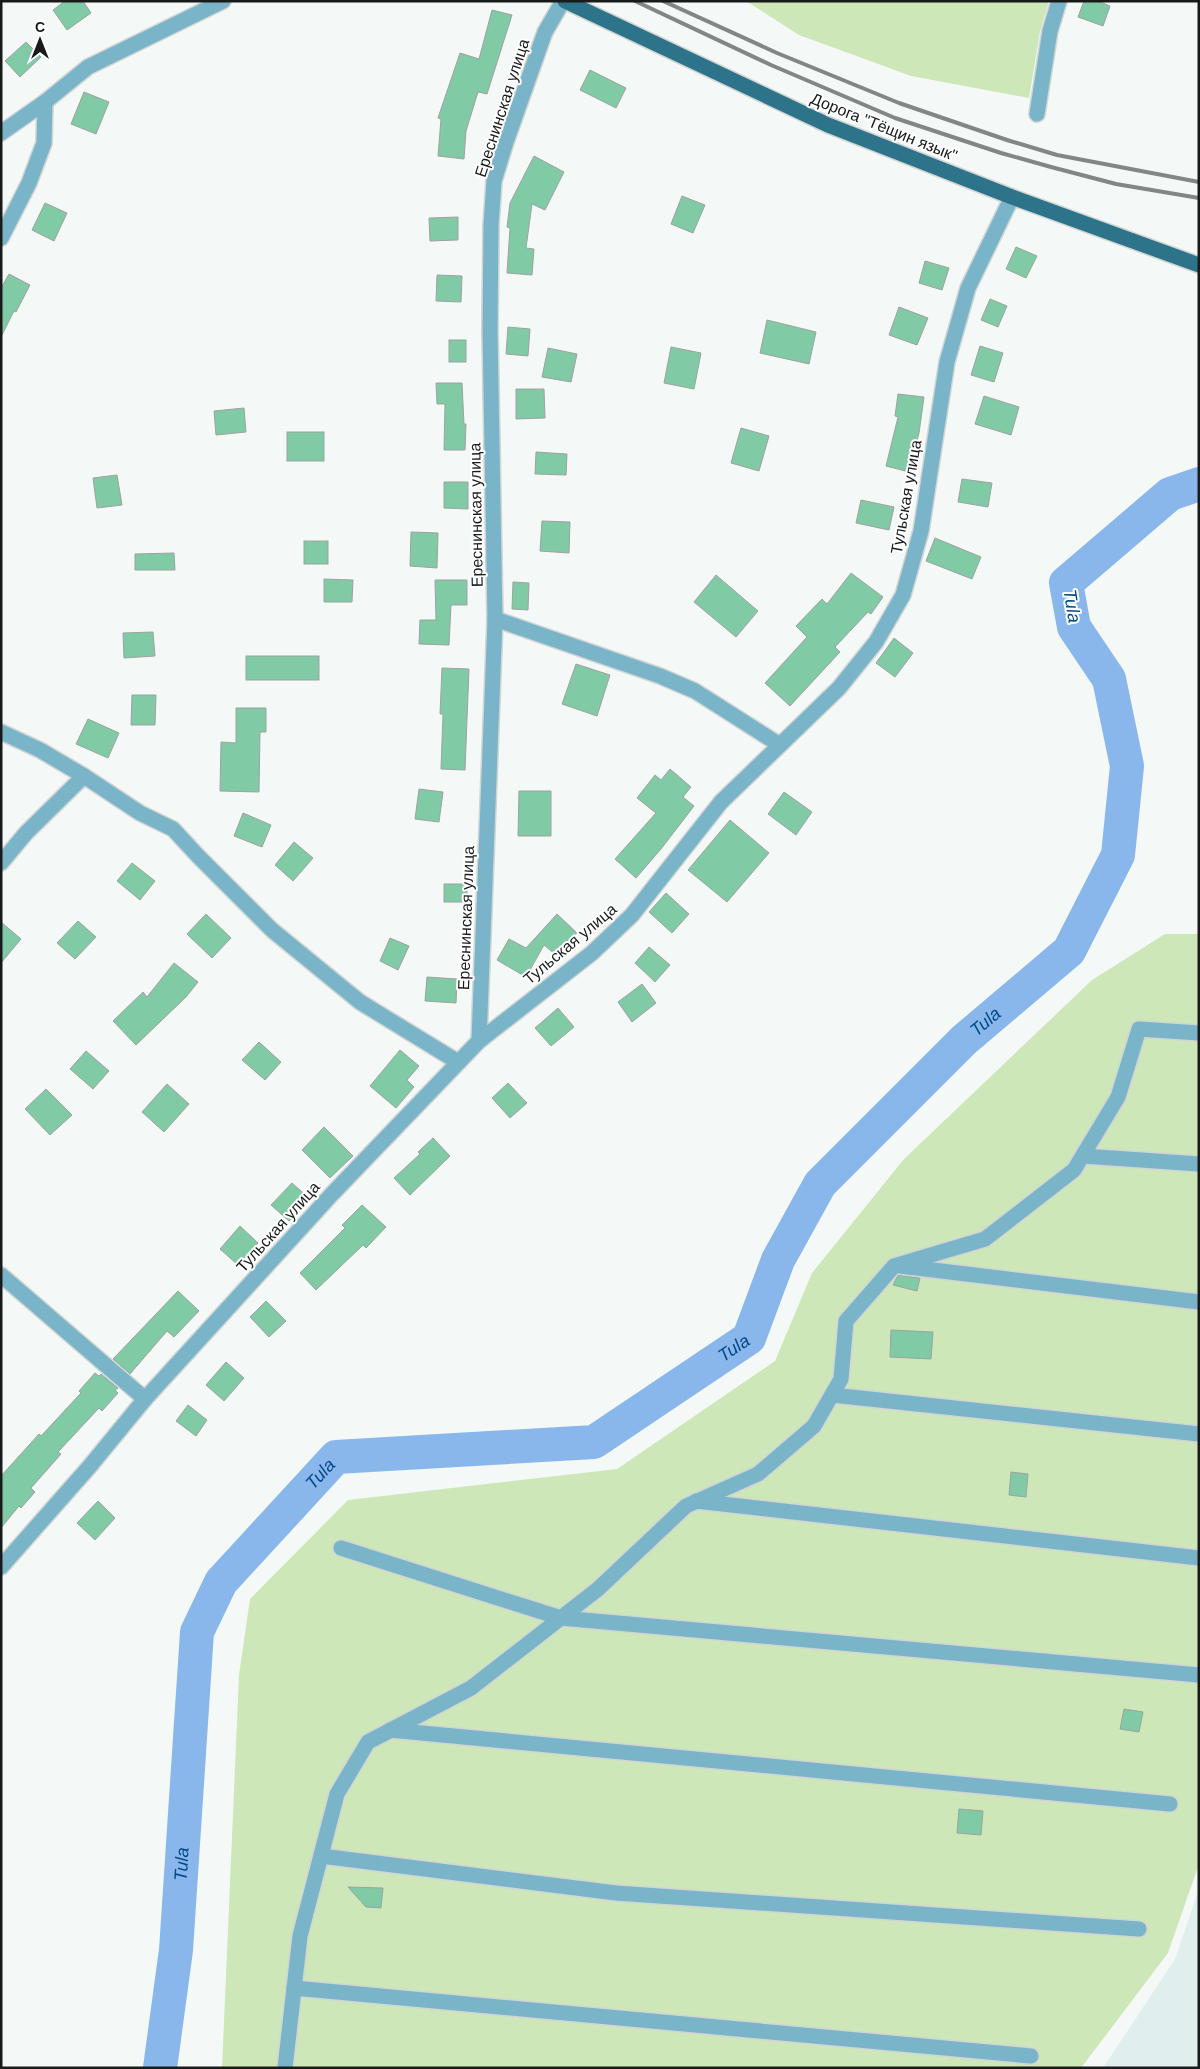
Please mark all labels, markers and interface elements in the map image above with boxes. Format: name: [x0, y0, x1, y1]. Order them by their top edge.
north arrow: [15, 15, 65, 65]
text: С: [35, 19, 45, 35]
street label: Ереснинская улица: [472, 37, 532, 179]
street label: Дорога "Тёщин язык": [808, 90, 960, 164]
street label: Тульская улица: [888, 439, 924, 555]
street label: Ереснинская улица: [466, 443, 486, 587]
water label: Tula: [1059, 588, 1085, 624]
street label: Ереснинская улица: [455, 845, 477, 990]
street label: Тульская улица: [520, 900, 620, 988]
water label: Tula: [966, 1003, 1005, 1040]
street label: Тульская улица: [233, 1178, 323, 1276]
water label: Tula: [714, 1330, 753, 1366]
water label: Tula: [302, 1455, 339, 1493]
water label: Tula: [171, 1847, 193, 1882]

